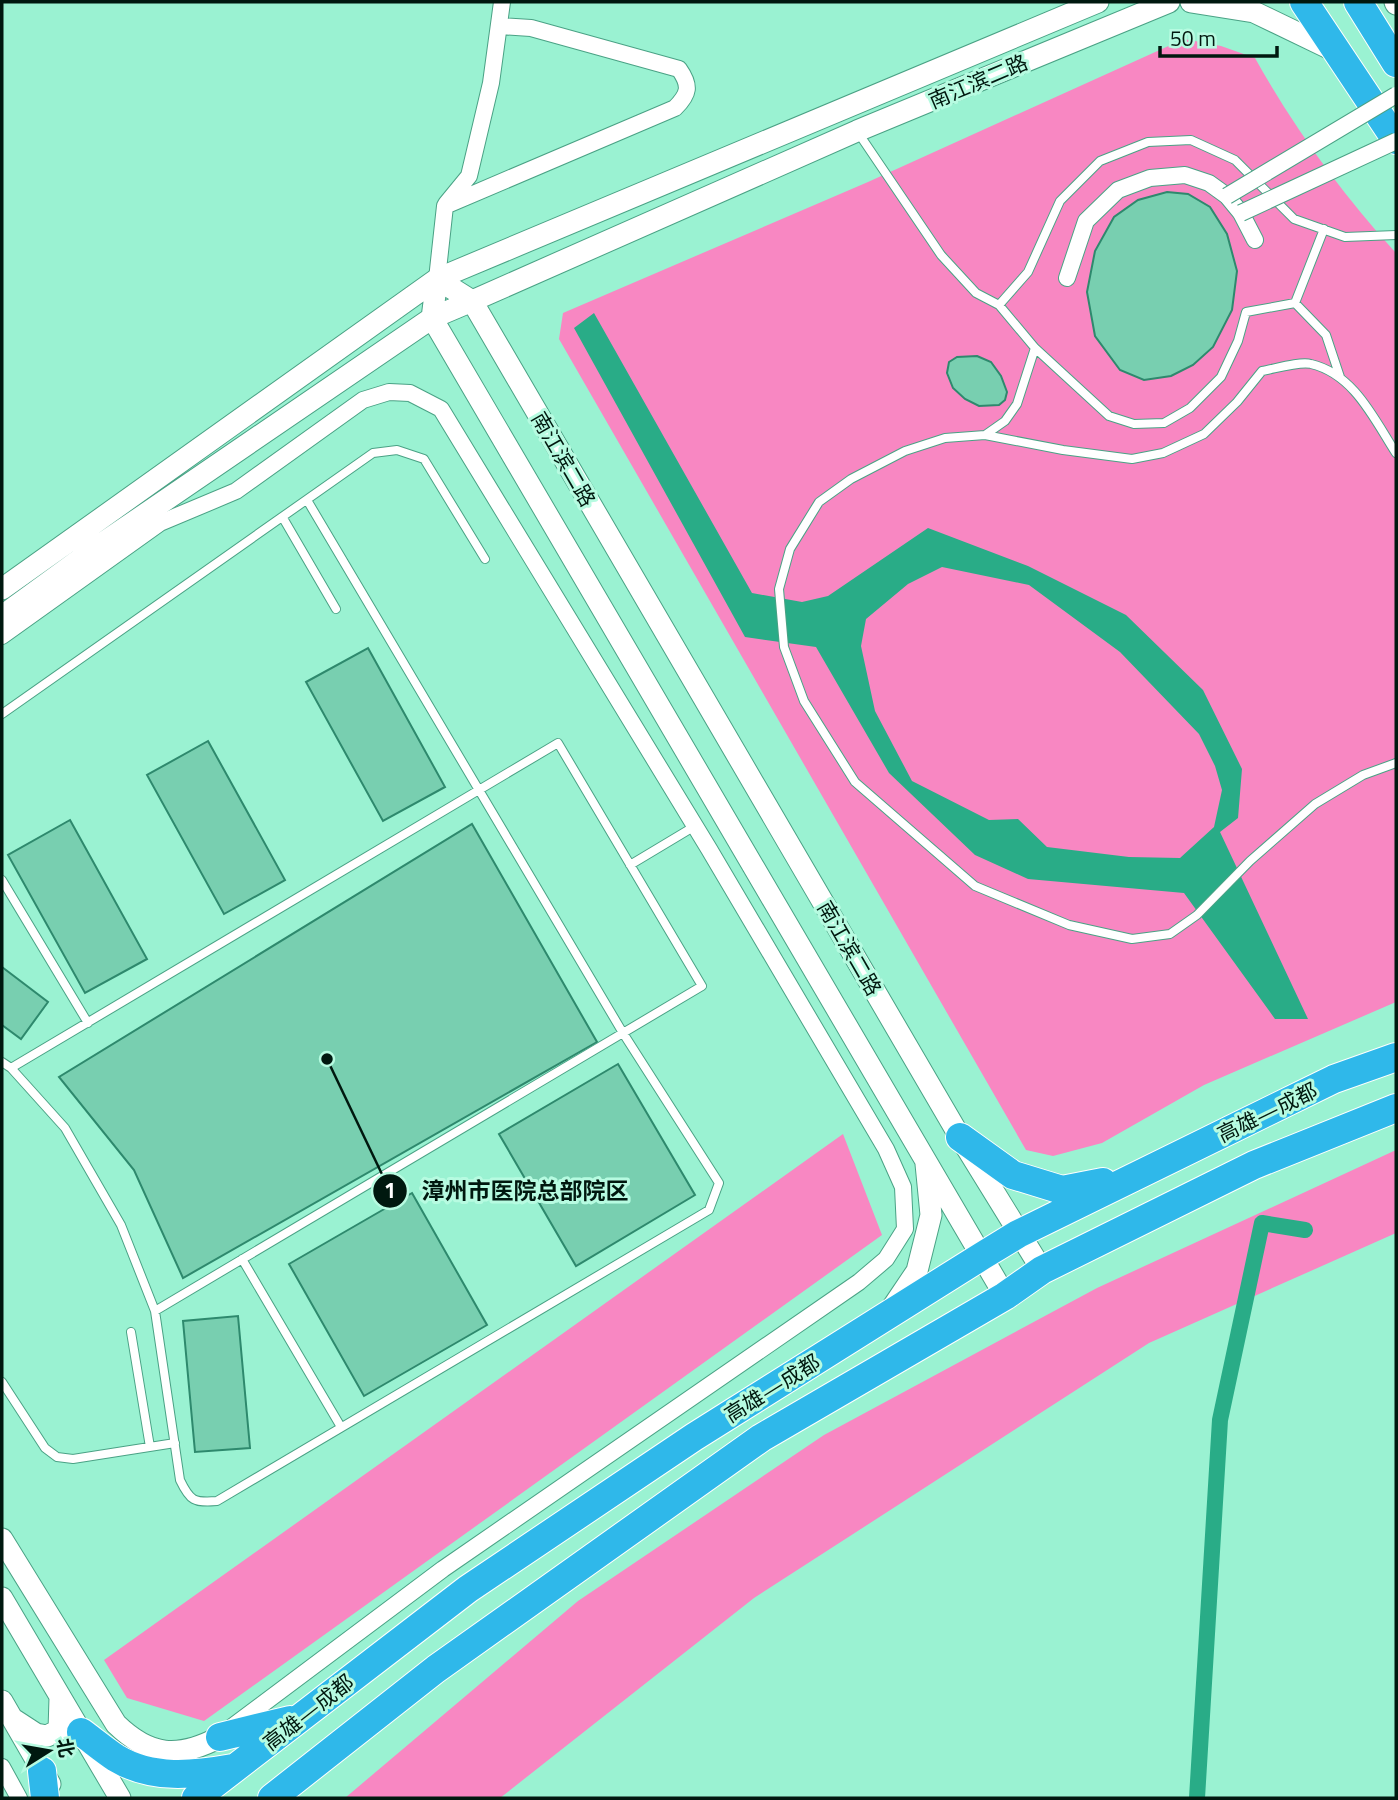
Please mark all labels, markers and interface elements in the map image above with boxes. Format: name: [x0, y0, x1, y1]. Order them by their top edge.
scale bar: [1160, 14, 1277, 58]
text: 50 m: [1170, 22, 1216, 54]
street label: 南江滨二路: [923, 46, 1033, 116]
street label: 南江滨二路: [524, 406, 604, 512]
street label: 南江滨二路: [810, 895, 890, 1001]
street label: 高雄—成都: [1212, 1074, 1322, 1150]
callout: 漳州市医院总部院区: [373, 1169, 643, 1213]
text: 漳州市医院总部院区: [422, 1173, 629, 1208]
text: 1: [384, 1174, 396, 1206]
street label: 高雄—成都: [718, 1346, 826, 1430]
street label: 高雄—成都: [256, 1666, 360, 1758]
north arrow: [14, 1716, 84, 1786]
text: 北: [50, 1736, 82, 1760]

